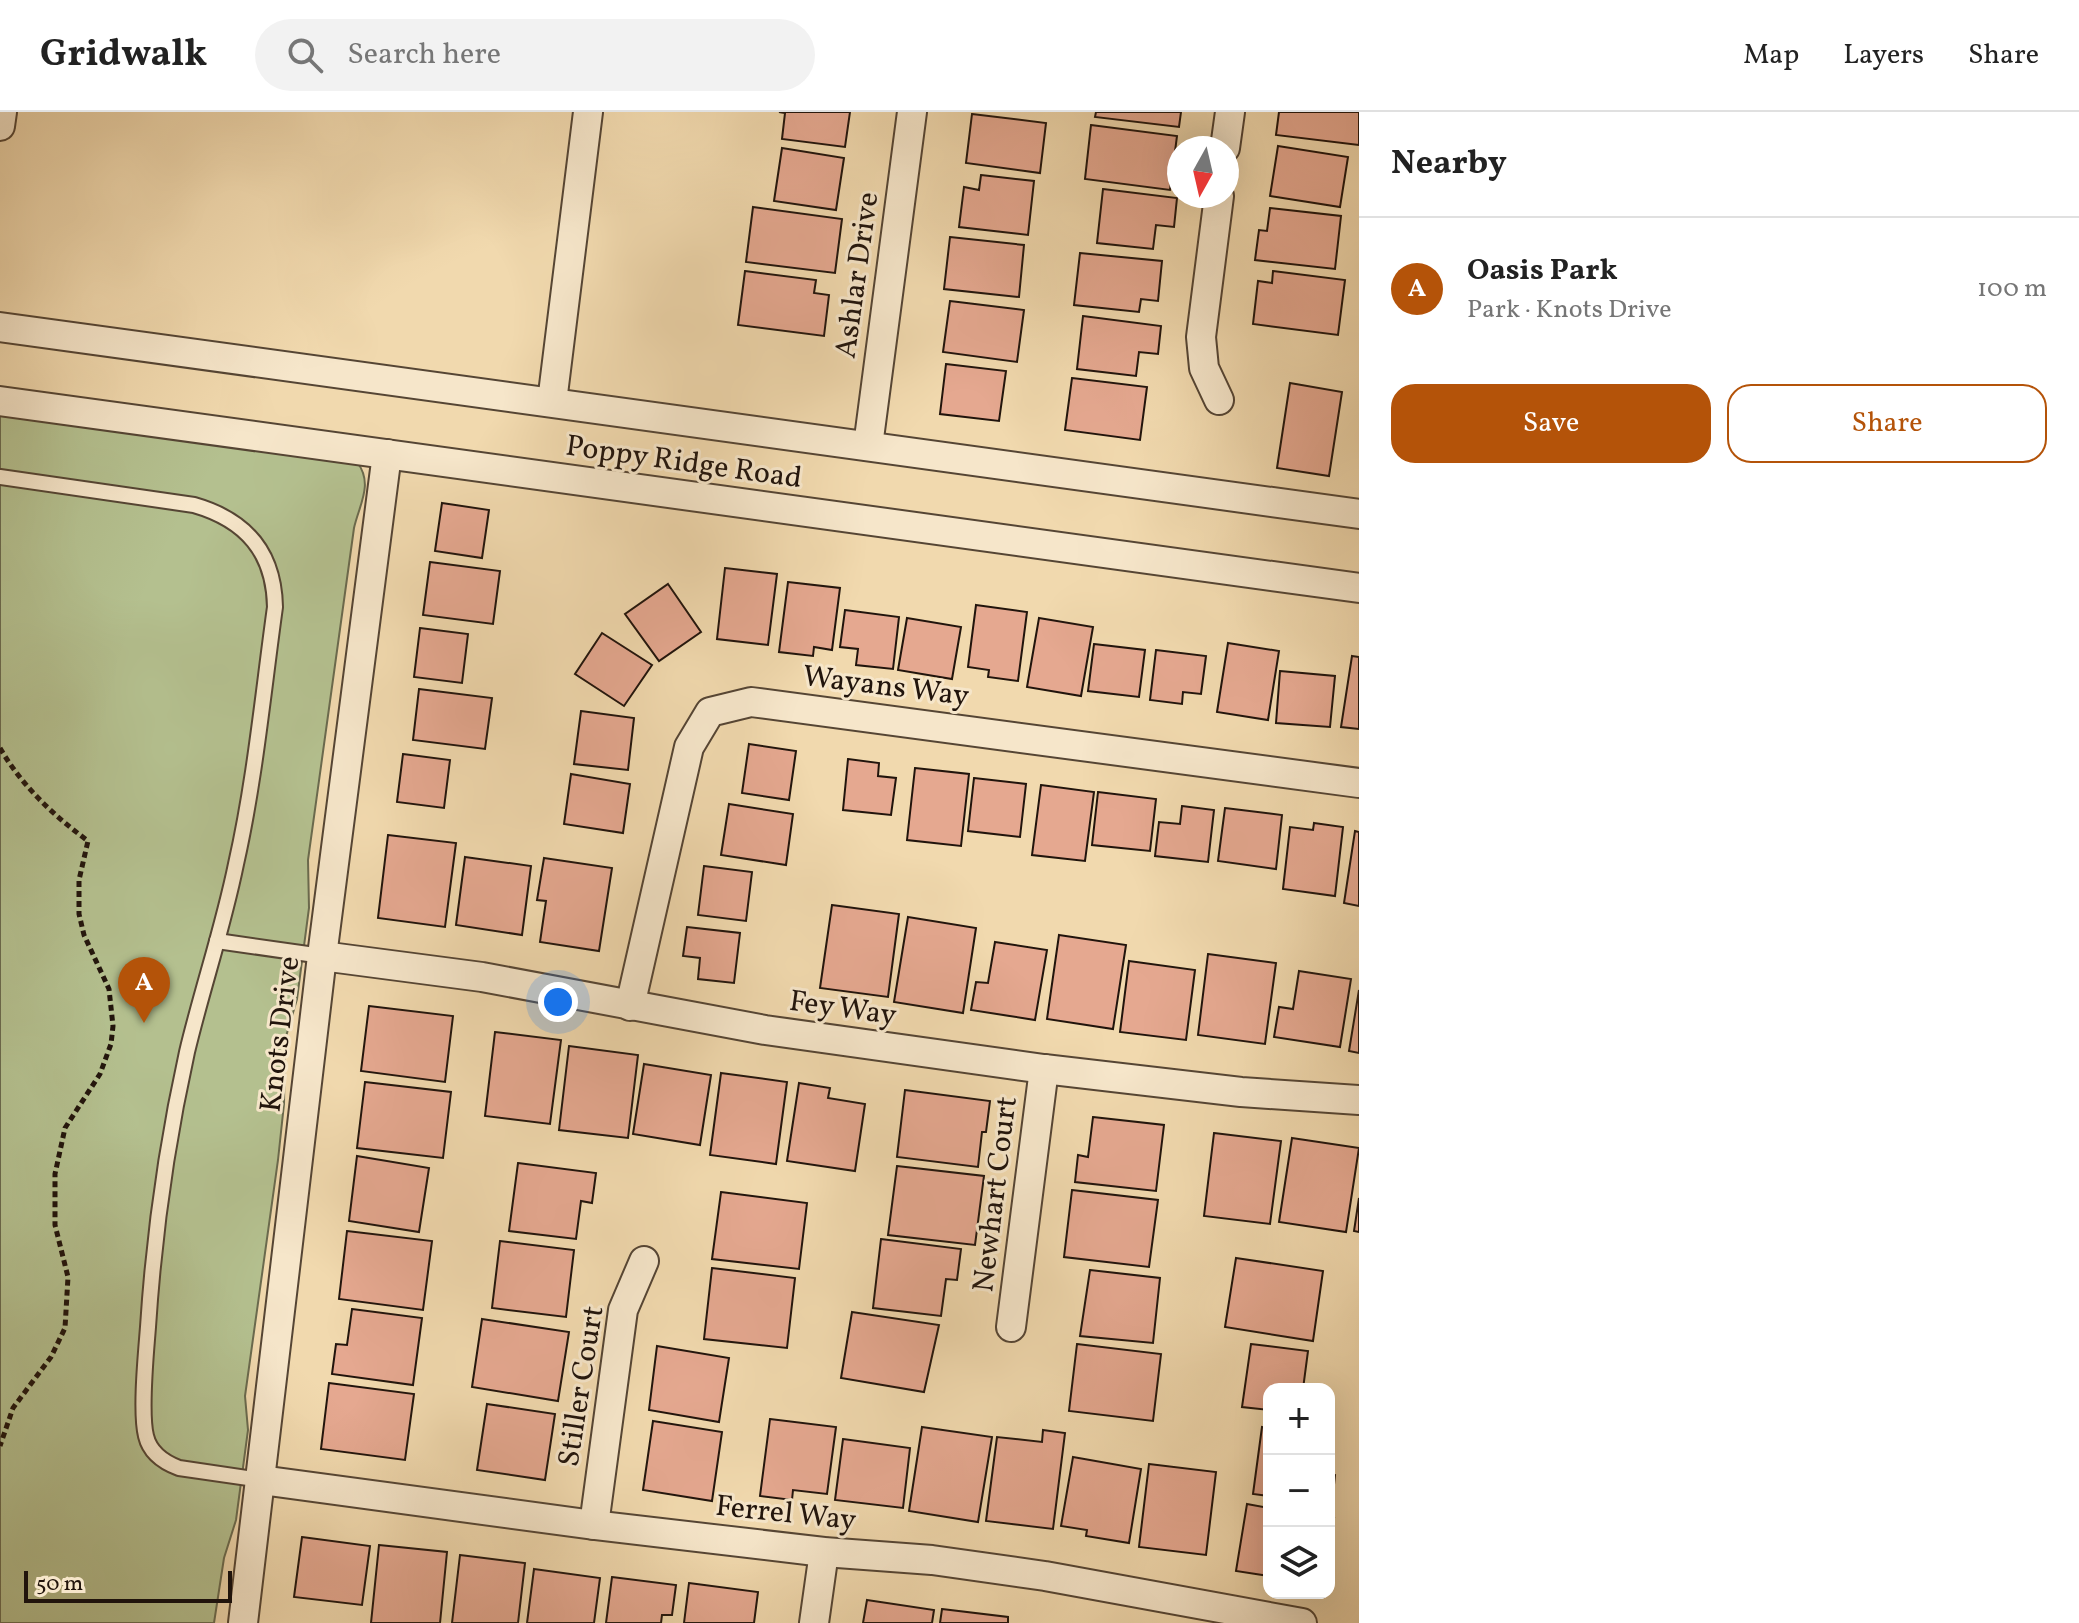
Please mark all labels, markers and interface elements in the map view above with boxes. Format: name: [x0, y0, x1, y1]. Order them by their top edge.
search box: [255, 19, 815, 91]
text: Gridwalk: [40, 29, 207, 82]
icon: search: [283, 33, 327, 77]
text: Search here: [347, 34, 501, 76]
text: Map: [1743, 36, 1799, 75]
text: Layers: [1843, 36, 1924, 75]
text: Share: [1968, 36, 2039, 75]
north arrow: [1167, 136, 1239, 208]
text: Nearby: [1391, 141, 1507, 188]
street label: Ashlar Drive: [826, 189, 890, 361]
text: Oasis Park: [1467, 250, 1618, 292]
text: A: [1408, 271, 1426, 307]
text: 100 m: [1977, 271, 2047, 307]
text: Park · Knots Drive: [1467, 292, 1672, 328]
button: Save: [1391, 384, 1711, 463]
button: Share: [1727, 384, 2047, 463]
street label: Poppy Ridge Road: [563, 426, 804, 500]
street label: Wayans Way: [800, 656, 971, 718]
street label: Knots Drive: [251, 954, 311, 1115]
pin: A: [118, 957, 170, 1023]
street label: Fey Way: [786, 981, 899, 1037]
your location: [538, 982, 578, 1022]
street label: Newhart Court: [963, 1094, 1029, 1295]
street label: Stiller Court: [549, 1303, 615, 1470]
map controls: [1263, 1383, 1335, 1599]
button: +: [1263, 1383, 1335, 1455]
button: −: [1263, 1455, 1335, 1527]
street label: Ferrel Way: [713, 1486, 858, 1542]
button: layers: [1263, 1527, 1335, 1599]
scale bar: [24, 1567, 232, 1603]
text: 50 m: [36, 1569, 83, 1600]

